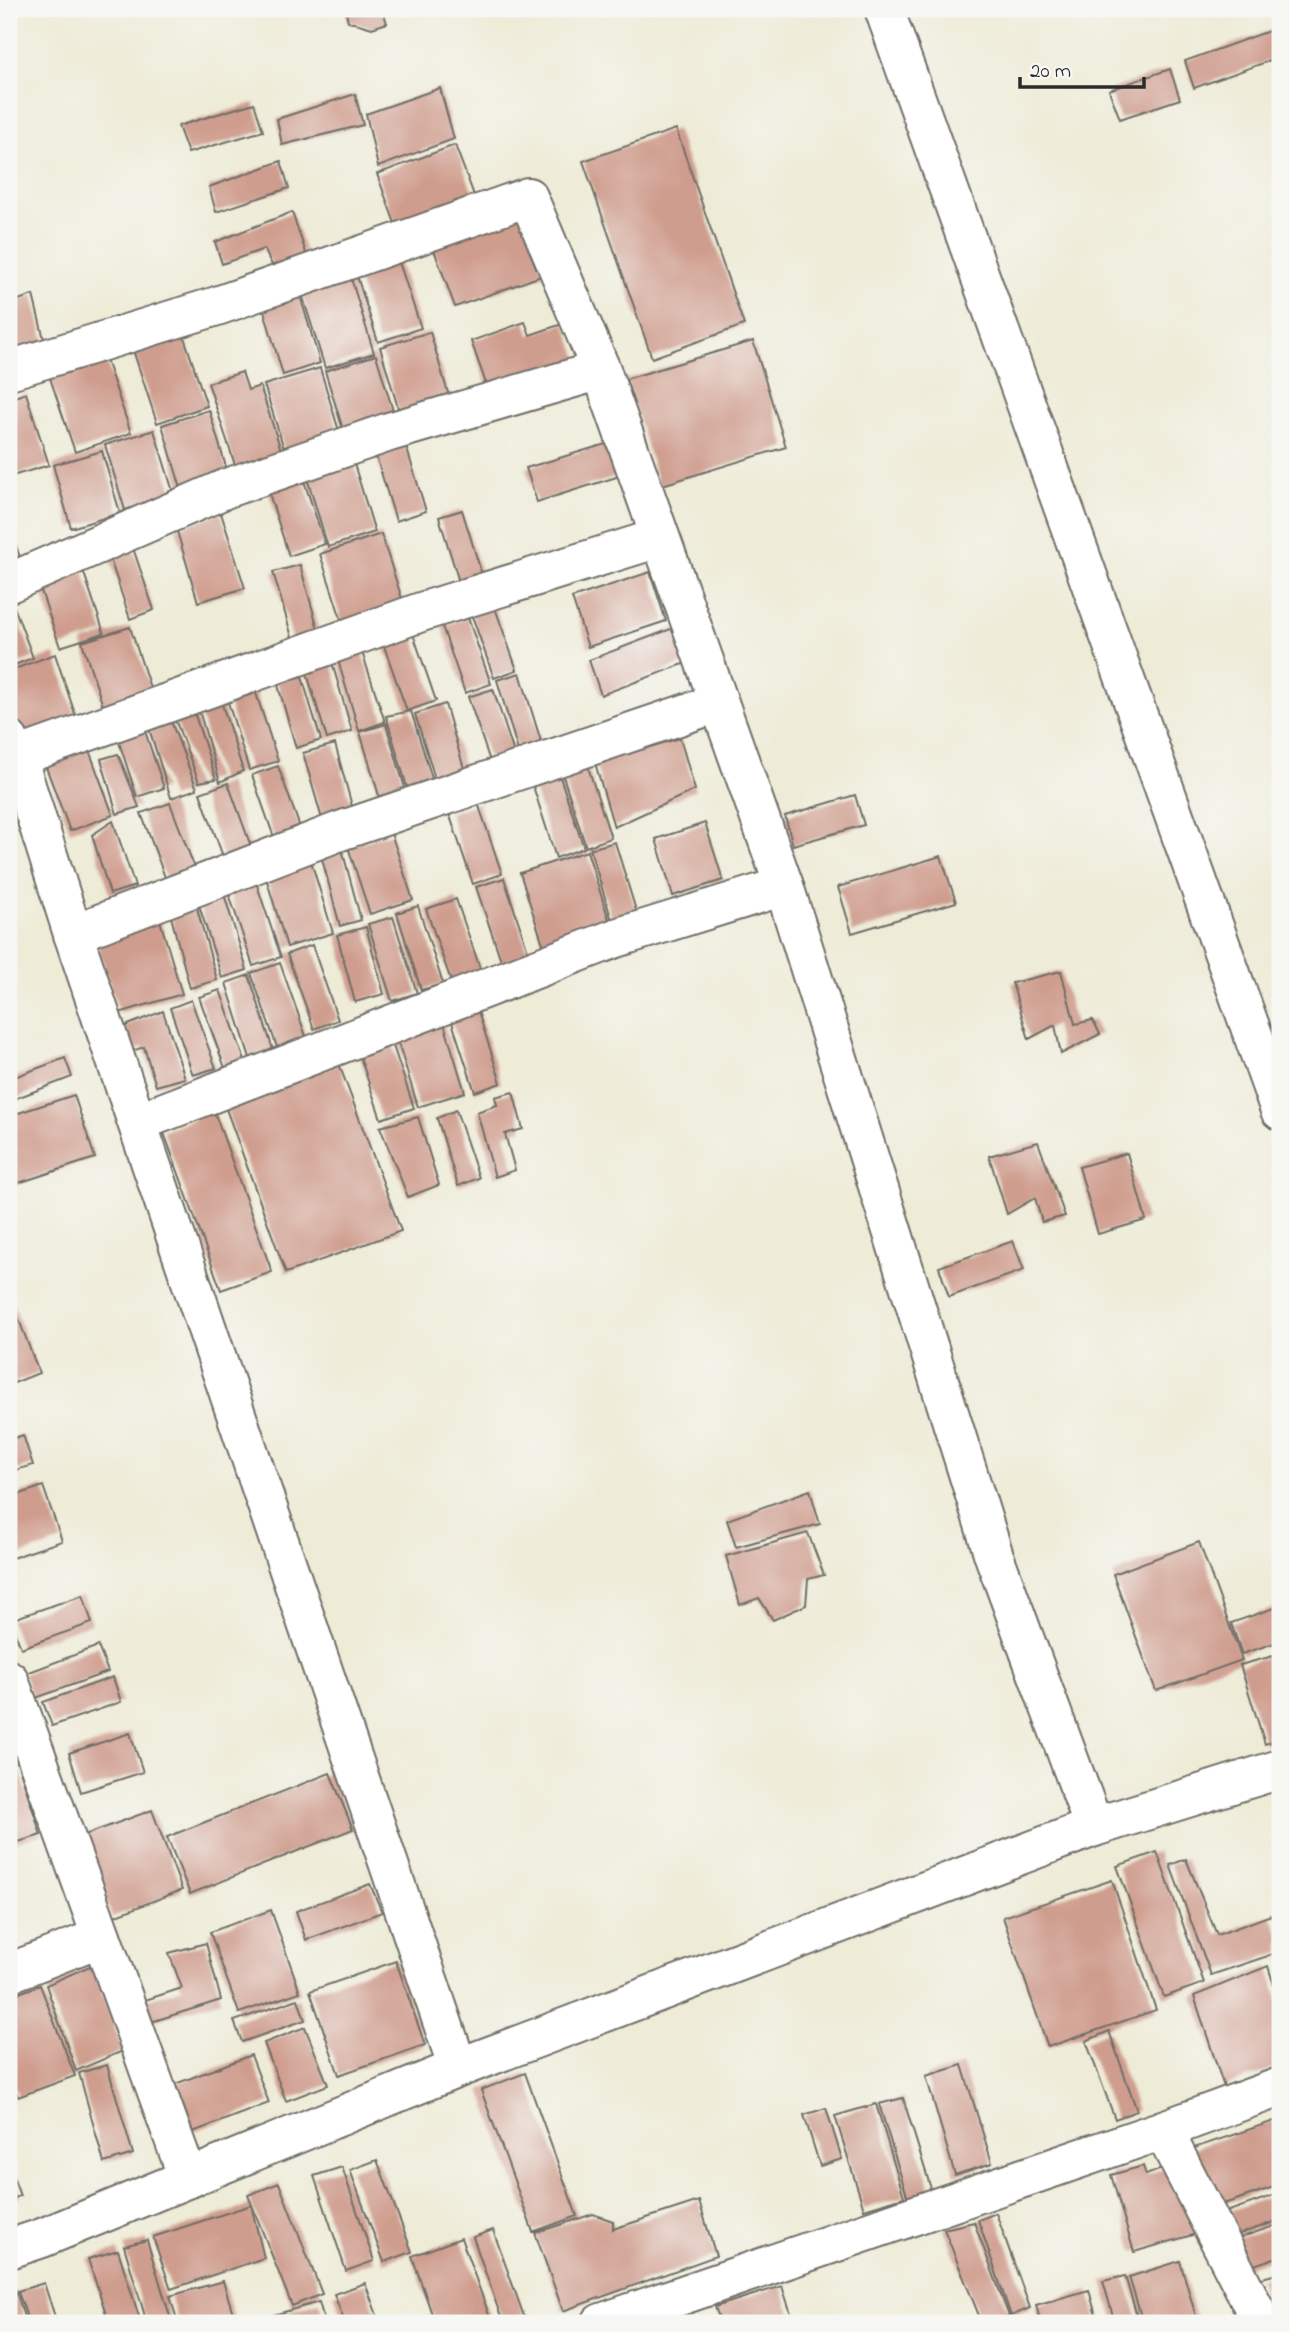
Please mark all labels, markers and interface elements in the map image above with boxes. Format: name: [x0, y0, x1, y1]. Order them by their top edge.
scale bar: [1020, 46, 1144, 90]
text: 20 m: [1030, 57, 1071, 87]

